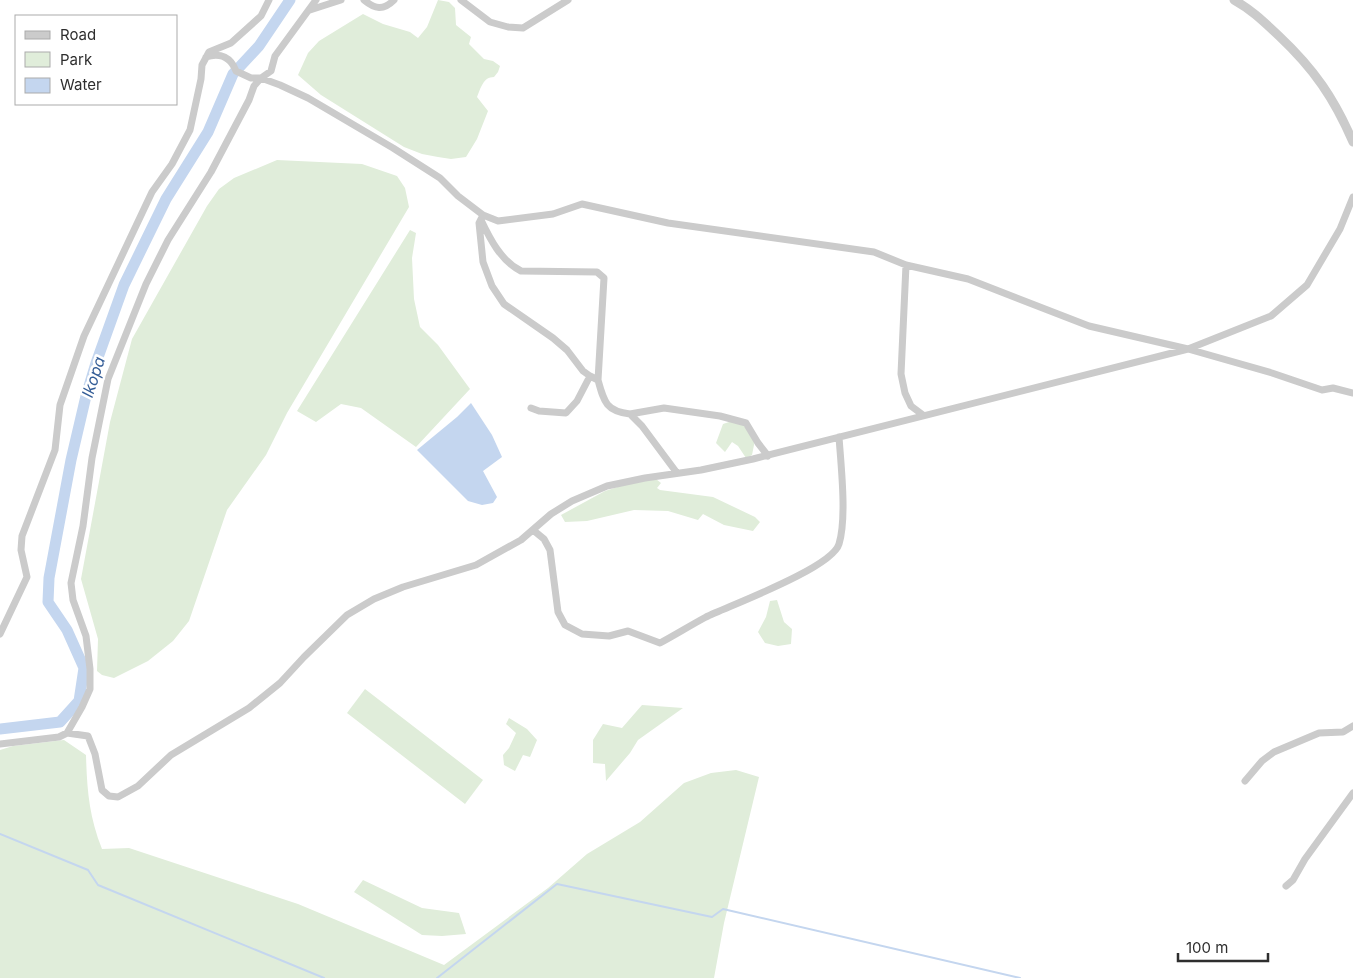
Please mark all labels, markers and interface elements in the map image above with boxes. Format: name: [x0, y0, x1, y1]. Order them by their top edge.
legend: [15, 15, 178, 105]
text: Road: [60, 25, 96, 44]
text: Park: [60, 50, 93, 69]
text: Water: [60, 75, 102, 94]
water label: Ikopa: [77, 354, 109, 400]
scale bar: [1178, 930, 1268, 962]
text: 100 m: [1186, 938, 1228, 957]

